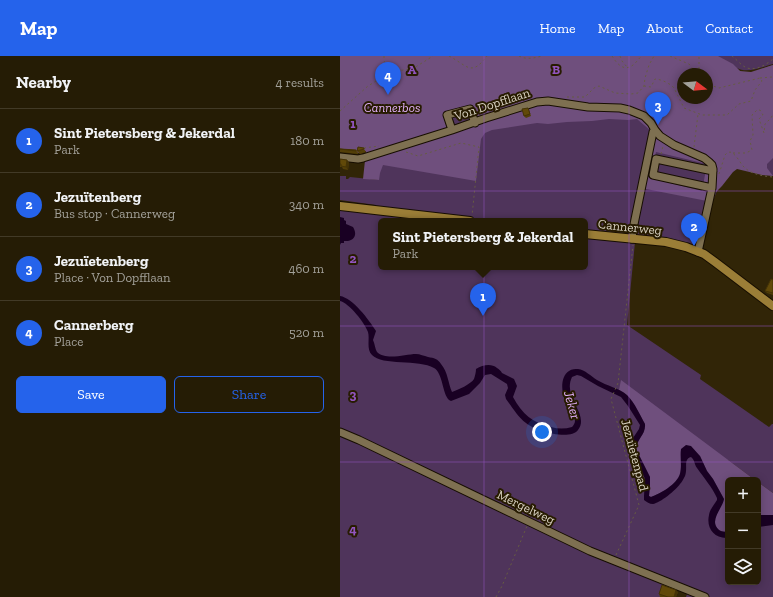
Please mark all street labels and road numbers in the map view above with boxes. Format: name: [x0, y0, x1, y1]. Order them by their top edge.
street label: Von Dopfflaan: [451, 85, 532, 124]
street label: Cannerweg: [597, 216, 663, 238]
street label: Jezuïetenpad: [618, 417, 652, 493]
street label: Mergelweg: [495, 487, 557, 527]

